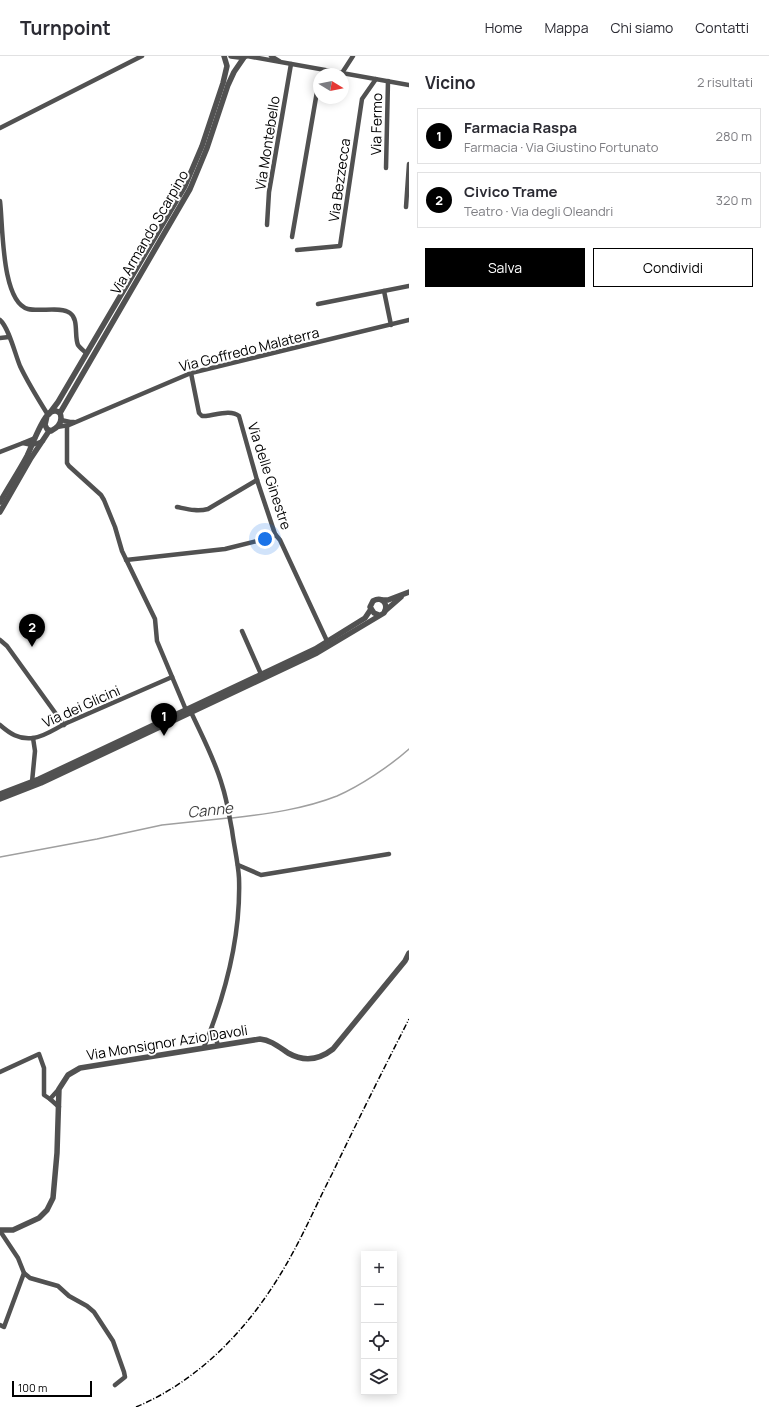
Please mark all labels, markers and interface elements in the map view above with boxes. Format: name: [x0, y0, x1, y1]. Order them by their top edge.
text: Turnpoint: [20, 15, 111, 41]
text: Home: [485, 18, 523, 37]
text: Mappa: [545, 18, 588, 37]
text: Chi siamo: [610, 18, 673, 37]
text: Contatti: [695, 18, 749, 37]
north arrow: [313, 68, 349, 104]
text: Vicino: [425, 71, 476, 94]
text: 2 risultati: [697, 73, 753, 91]
street label: Via Fermo: [366, 93, 386, 155]
street label: Via Montebello: [250, 95, 284, 191]
text: Farmacia Raspa: [464, 117, 577, 138]
text: 1: [436, 127, 442, 145]
text: 280 m: [715, 127, 752, 145]
street label: Via Bezzecca: [324, 137, 354, 223]
text: Farmacia · Via Giustino Fortunato: [464, 138, 658, 156]
street label: Via Armando Scarpino: [106, 166, 192, 298]
text: Civico Trame: [464, 181, 558, 202]
text: 2: [435, 191, 443, 209]
text: 320 m: [716, 191, 752, 209]
text: Teatro · Via degli Oleandri: [464, 202, 613, 220]
button: Salva: [425, 248, 585, 287]
button: Condividi: [593, 248, 753, 287]
street label: Via Goffredo Malaterra: [177, 322, 321, 376]
street label: Via delle Ginestre: [244, 420, 296, 532]
your location: [255, 529, 275, 549]
pin: 2: [19, 614, 45, 647]
street label: Via dei Glicini: [39, 680, 123, 732]
pin: 1: [151, 703, 177, 736]
water label: Canne: [186, 797, 235, 823]
street label: Via Monsignor Azio Davoli: [85, 1020, 249, 1064]
map controls: [361, 1251, 397, 1395]
button: +: [361, 1251, 397, 1287]
button: −: [361, 1287, 397, 1323]
button: locate: [361, 1323, 397, 1359]
button: layers: [361, 1359, 397, 1395]
scale bar: [12, 1379, 92, 1398]
text: 100 m: [18, 1380, 47, 1395]

